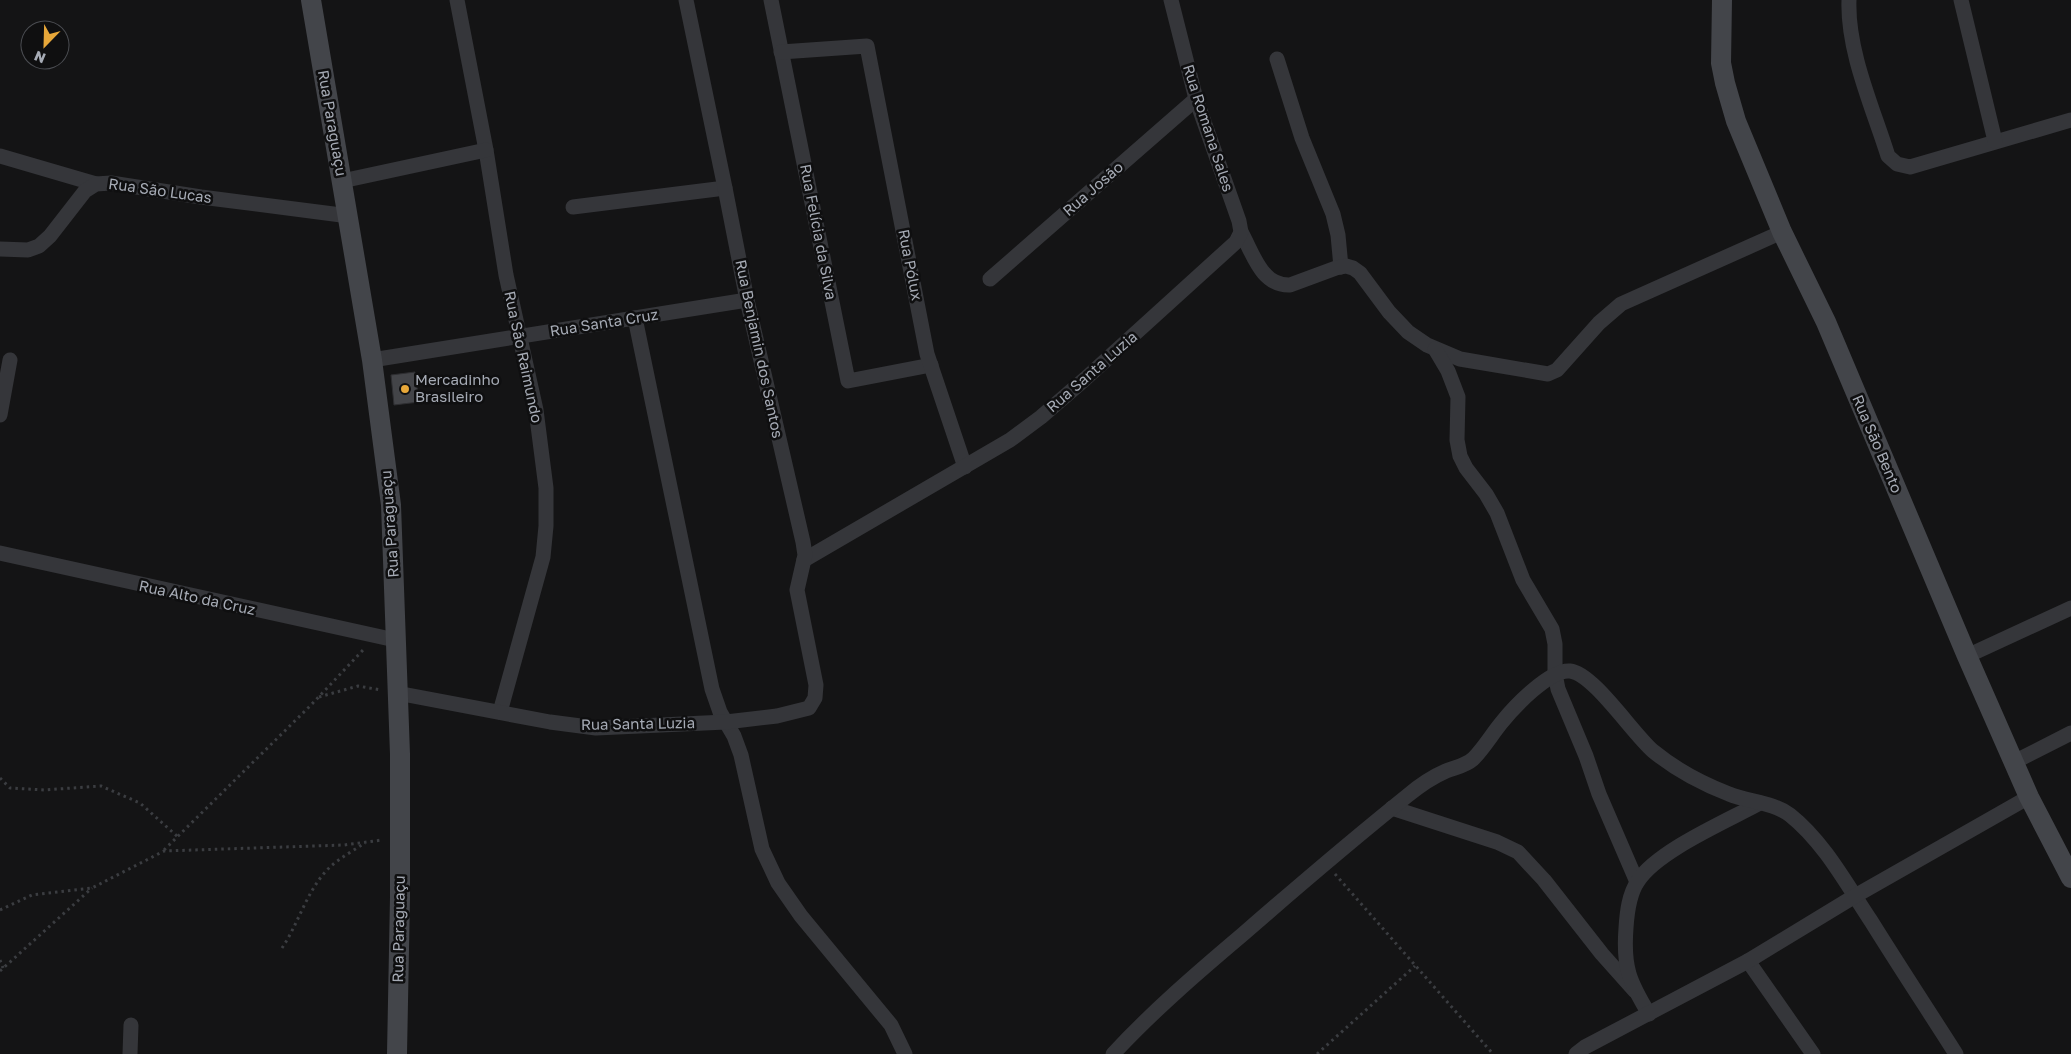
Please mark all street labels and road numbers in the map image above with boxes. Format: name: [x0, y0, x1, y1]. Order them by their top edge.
street label: Rua Romana Sales: [1180, 62, 1238, 194]
street label: Rua Paraguaçu: [315, 68, 351, 177]
street label: Rua Josão: [1059, 157, 1126, 219]
street label: Rua Felícia da Silva: [797, 162, 841, 301]
street label: Rua São Lucas: [107, 174, 213, 206]
street label: Rua Pólux: [895, 228, 927, 302]
street label: Rua Benjamin dos Santos: [732, 258, 788, 440]
street label: Rua São Raimundo: [501, 289, 547, 424]
street label: Rua Santa Cruz: [548, 305, 660, 339]
street label: Rua Santa Luzia: [1042, 327, 1140, 415]
street label: Rua São Bento: [1849, 392, 1907, 495]
street label: Rua Paraguaçu: [376, 470, 402, 578]
street label: Rua Alto da Cruz: [137, 576, 257, 618]
street label: Rua Santa Luzia: [581, 713, 695, 733]
street label: Rua Paraguaçu: [388, 875, 408, 983]

